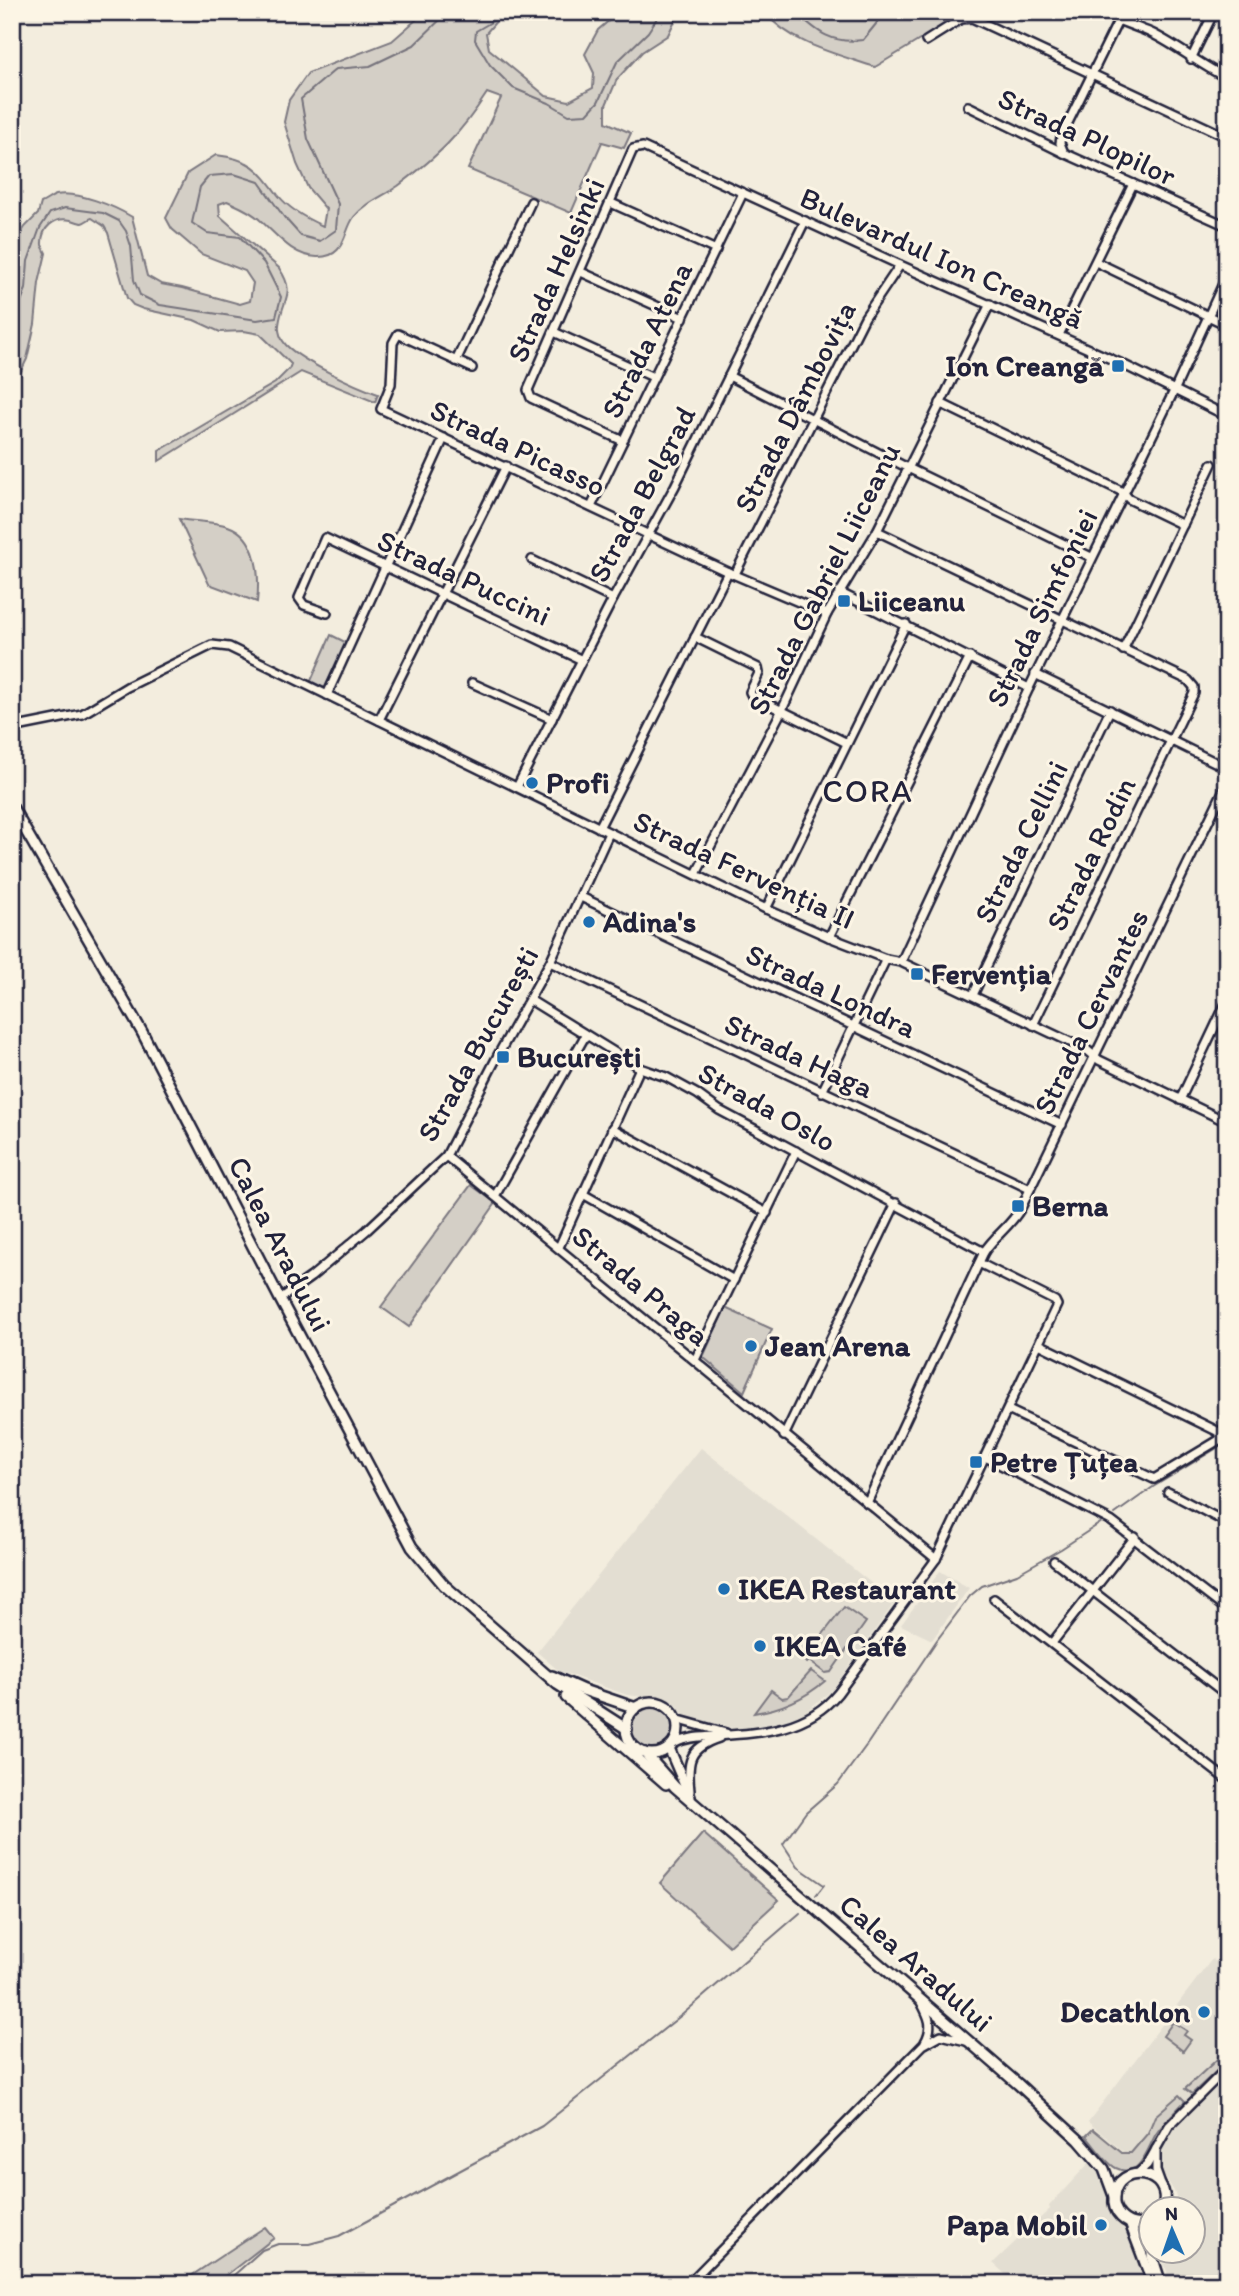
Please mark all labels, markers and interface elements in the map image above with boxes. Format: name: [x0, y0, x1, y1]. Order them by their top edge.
street label: Strada Plopilor: [992, 79, 1182, 194]
street label: Strada Helsinki: [498, 172, 613, 368]
street label: Bulevardul Ion Creangă: [795, 178, 1090, 337]
street label: Strada Atena: [593, 255, 700, 424]
street label: Strada Dâmbovița: [725, 295, 864, 519]
place label: Ion Creangă: [945, 347, 1104, 384]
marker: Ion Creangă: [1110, 358, 1126, 374]
street label: Strada Picasso: [425, 391, 612, 504]
street label: Strada Belgrad: [580, 399, 704, 588]
street label: Strada Gabriel Liiceanu: [739, 437, 908, 721]
street label: Strada Simfoniei: [978, 503, 1106, 713]
street label: Strada Puccini: [372, 521, 557, 634]
place label: Liiceanu: [858, 582, 966, 619]
marker: Liiceanu: [836, 593, 852, 609]
street label: Strada Cellini: [965, 755, 1076, 929]
place label: Profi: [546, 764, 609, 801]
street label: Strada Rodin: [1037, 771, 1144, 937]
district label: CORA: [822, 772, 914, 810]
marker: Profi: [524, 775, 540, 791]
street label: Strada Fervenția II: [628, 802, 861, 937]
place label: Adina's: [602, 903, 696, 940]
street label: Strada Cervantes: [1025, 903, 1156, 1121]
marker: Adina's: [581, 914, 597, 930]
street label: Strada Londra: [740, 935, 923, 1046]
street label: Strada București: [409, 940, 546, 1148]
place label: Fervenția: [931, 955, 1052, 992]
marker: Fervenția: [909, 966, 925, 982]
street label: Strada Haga: [719, 1005, 880, 1106]
place label: București: [517, 1038, 642, 1075]
marker: București: [495, 1049, 511, 1065]
street label: Strada Oslo: [692, 1054, 843, 1160]
street label: Calea Aradului: [220, 1150, 340, 1338]
place label: Berna: [1032, 1187, 1109, 1224]
marker: Berna: [1010, 1198, 1026, 1214]
street label: Strada Praga: [565, 1217, 718, 1354]
place label: Jean Arena: [764, 1327, 910, 1364]
marker: Jean Arena: [743, 1338, 759, 1354]
place label: Petre Țuțea: [990, 1443, 1138, 1480]
marker: Petre Țuțea: [968, 1454, 984, 1470]
place label: IKEA Restaurant: [738, 1570, 957, 1607]
marker: IKEA Restaurant: [716, 1581, 732, 1597]
place label: IKEA Café: [774, 1627, 907, 1664]
marker: IKEA Café: [752, 1638, 768, 1654]
street label: Calea Aradului: [832, 1886, 1001, 2039]
place label: Decathlon: [1060, 1993, 1191, 2030]
marker: Decathlon: [1196, 2004, 1212, 2020]
north arrow: [1138, 2194, 1208, 2264]
text: N: [1165, 2202, 1178, 2225]
place label: Papa Mobil: [947, 2206, 1088, 2243]
marker: Papa Mobil: [1093, 2217, 1109, 2233]

